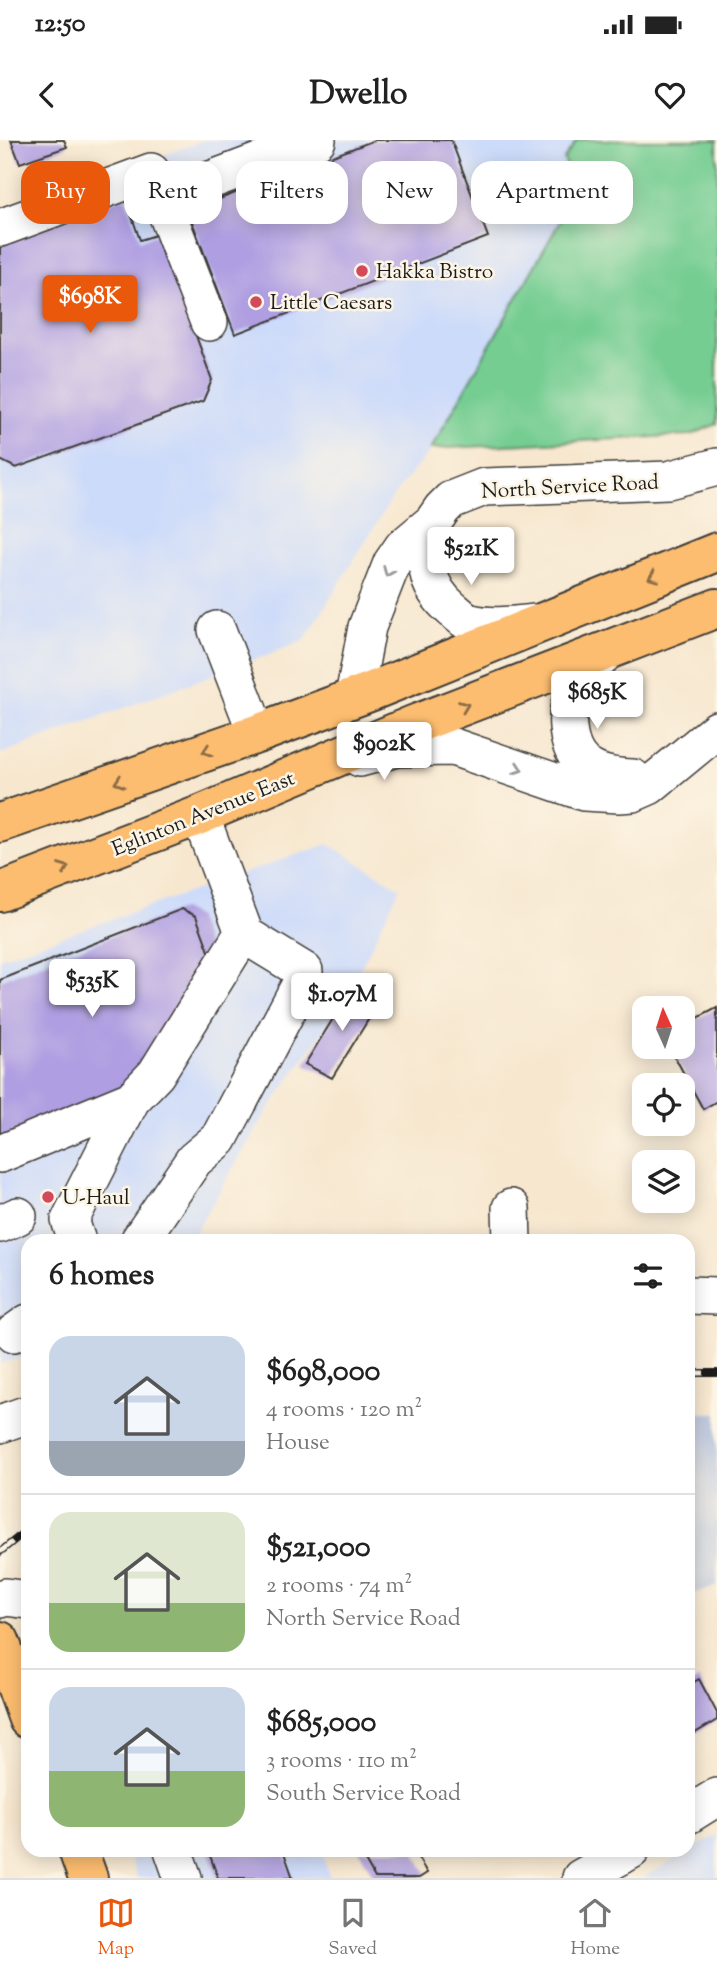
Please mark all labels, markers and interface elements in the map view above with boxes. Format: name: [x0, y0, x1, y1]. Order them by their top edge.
text: 12:50: [35, 6, 85, 43]
text: Dwello: [309, 72, 408, 118]
icon: back: [28, 76, 66, 114]
icon: heart: [651, 76, 689, 114]
chip: Buy: [21, 161, 110, 224]
chip: Rent: [124, 161, 222, 224]
chip: Filters: [236, 161, 348, 224]
chip: New: [362, 161, 457, 224]
chip: Apartment: [471, 161, 633, 224]
place label: Hakka Bistro: [376, 258, 493, 288]
marker: Hakka Bistro: [354, 263, 370, 279]
pin: $698K: [41, 276, 139, 335]
text: $698K: [58, 281, 122, 314]
place label: Little Caesars: [270, 289, 392, 319]
marker: Little Caesars: [248, 294, 264, 310]
street label: North Service Road: [481, 468, 660, 508]
pin: $521K: [422, 528, 520, 587]
text: $521K: [443, 533, 499, 566]
one-way arrow: [383, 565, 397, 577]
one-way arrow: [648, 569, 660, 583]
pin: $685K: [548, 672, 646, 731]
text: $685K: [567, 677, 627, 710]
one-way arrow: [458, 700, 470, 714]
pin: $902K: [335, 722, 433, 782]
text: $902K: [353, 728, 415, 761]
one-way arrow: [201, 743, 213, 757]
one-way arrow: [511, 761, 523, 775]
street label: Eglinton Avenue East: [108, 764, 300, 865]
one-way arrow: [113, 774, 125, 788]
one-way arrow: [57, 862, 69, 876]
pin: $535K: [43, 960, 141, 1019]
text: $535K: [65, 965, 119, 998]
pin: $1.07M: [285, 974, 399, 1033]
text: $1.07M: [307, 979, 377, 1012]
north arrow: [632, 996, 695, 1059]
map controls: [632, 996, 695, 1213]
button: locate: [632, 1073, 695, 1136]
button: layers: [632, 1150, 695, 1213]
place label: U-Haul: [62, 1184, 130, 1214]
marker: U-Haul: [40, 1189, 56, 1205]
text: 6 homes: [49, 1255, 154, 1298]
icon: filters: [629, 1257, 667, 1295]
text: $698,000: [266, 1351, 380, 1394]
icon: home: [105, 1364, 189, 1448]
text: 4 rooms · 120 m²: [266, 1394, 422, 1427]
text: House: [266, 1427, 330, 1460]
text: $521,000: [266, 1527, 371, 1570]
icon: home: [105, 1540, 189, 1624]
text: 2 rooms · 74 m²: [266, 1570, 412, 1603]
text: North Service Road: [266, 1603, 461, 1636]
text: $685,000: [266, 1702, 376, 1745]
icon: home: [105, 1715, 189, 1799]
text: 3 rooms · 110 m²: [266, 1745, 417, 1778]
text: South Service Road: [266, 1778, 461, 1811]
tab: Map: [97, 1894, 135, 1963]
tab: Saved: [328, 1894, 377, 1963]
tab: Home: [570, 1894, 620, 1963]

